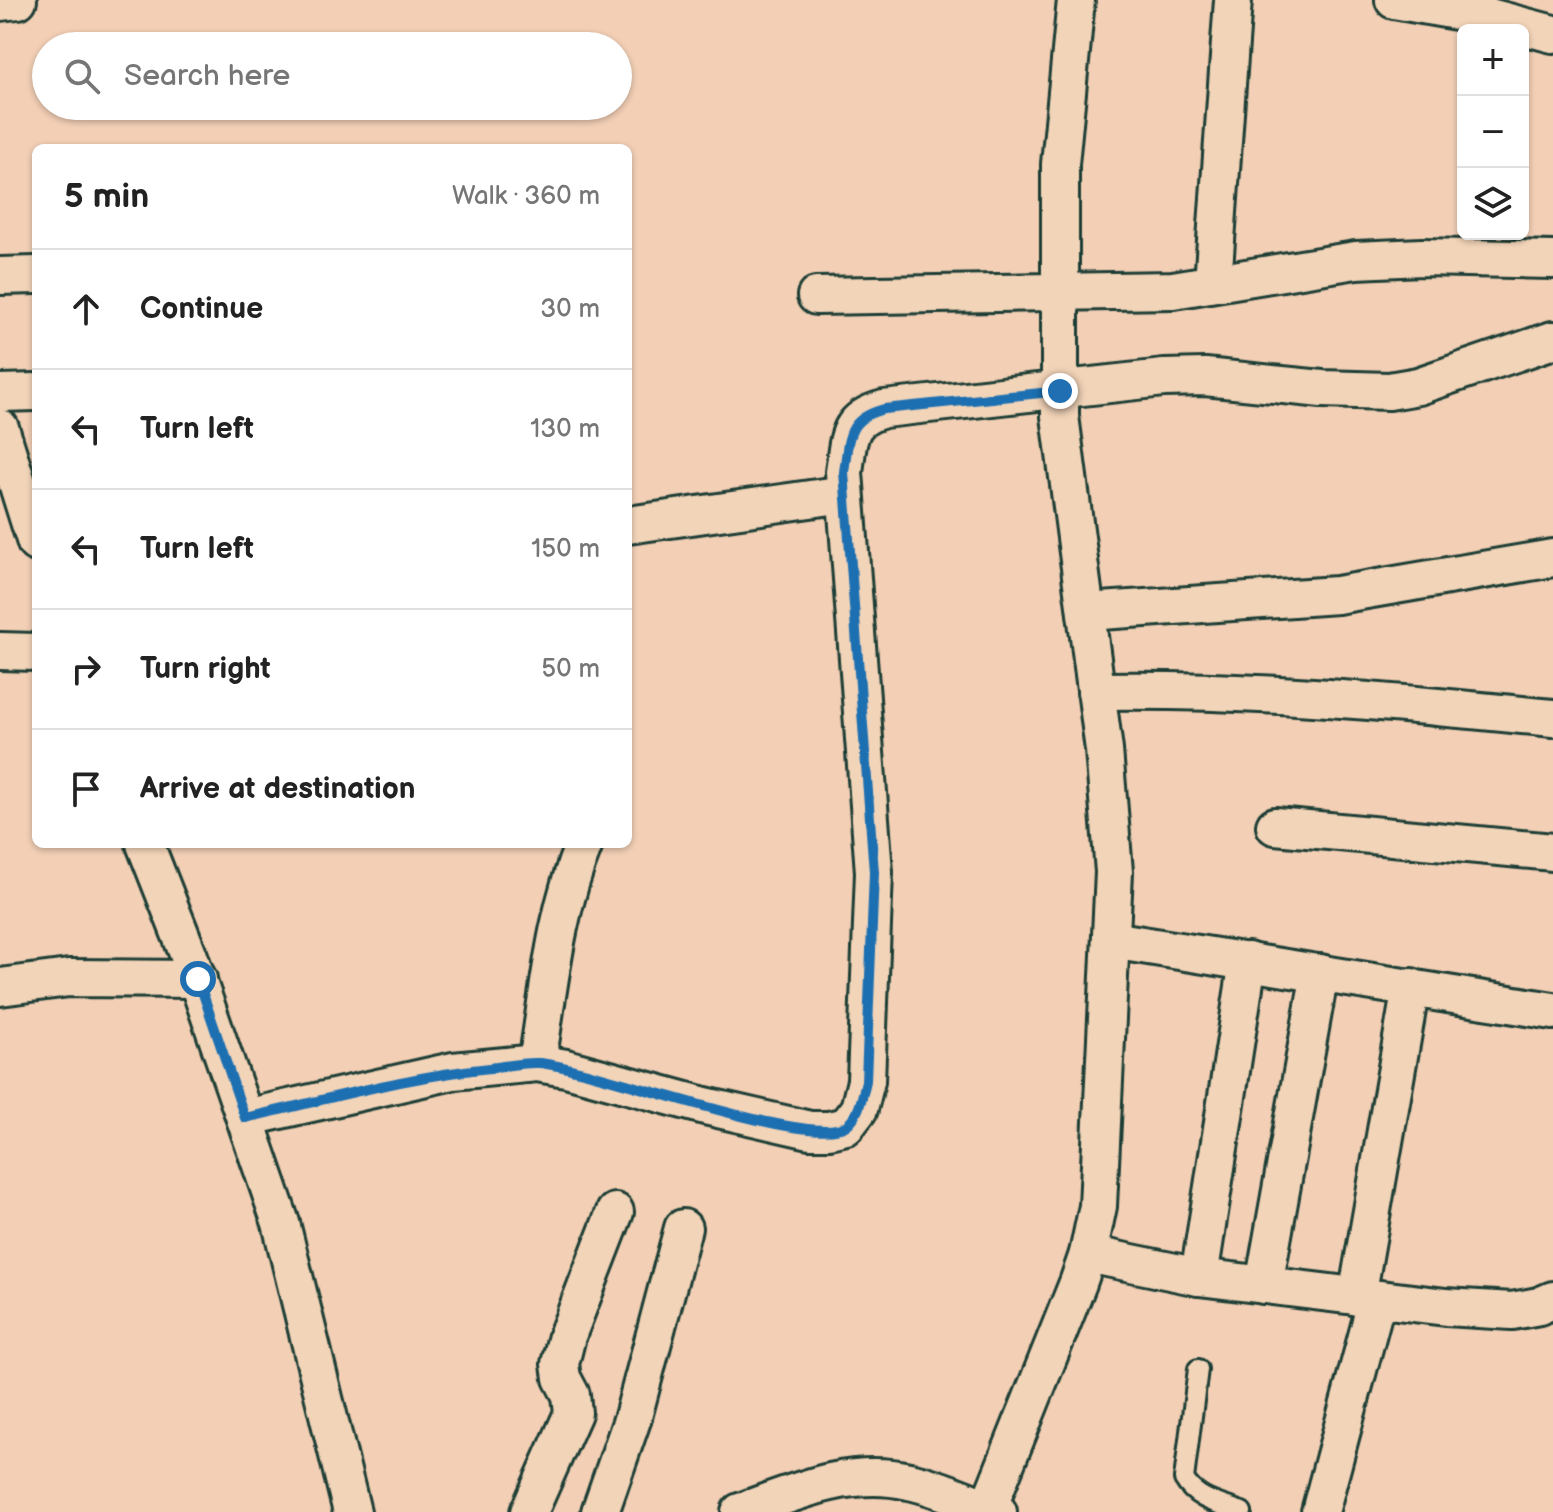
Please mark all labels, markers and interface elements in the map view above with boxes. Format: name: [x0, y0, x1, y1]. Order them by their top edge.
map controls: [1457, 24, 1529, 240]
button: +: [1457, 24, 1529, 96]
search box: [32, 32, 632, 120]
icon: search: [60, 54, 104, 98]
text: Search here: [124, 58, 290, 94]
button: −: [1457, 96, 1529, 168]
button: layers: [1457, 168, 1529, 240]
text: 5 min: [64, 176, 149, 217]
text: Walk · 360 m: [452, 181, 600, 212]
icon: ahead: [64, 287, 108, 331]
text: Continue: [140, 291, 263, 327]
text: 30 m: [540, 294, 600, 325]
route end: [1042, 373, 1078, 409]
icon: left: [64, 407, 108, 451]
text: Turn left: [140, 411, 254, 447]
text: 130 m: [530, 414, 600, 445]
icon: left: [64, 527, 108, 571]
text: Turn left: [140, 531, 254, 567]
text: 150 m: [531, 534, 600, 565]
icon: right: [64, 647, 108, 691]
text: Turn right: [140, 651, 271, 687]
text: 50 m: [541, 654, 600, 685]
icon: arrive: [64, 767, 108, 811]
text: Arrive at destination: [140, 771, 416, 807]
route start: [180, 961, 216, 997]

